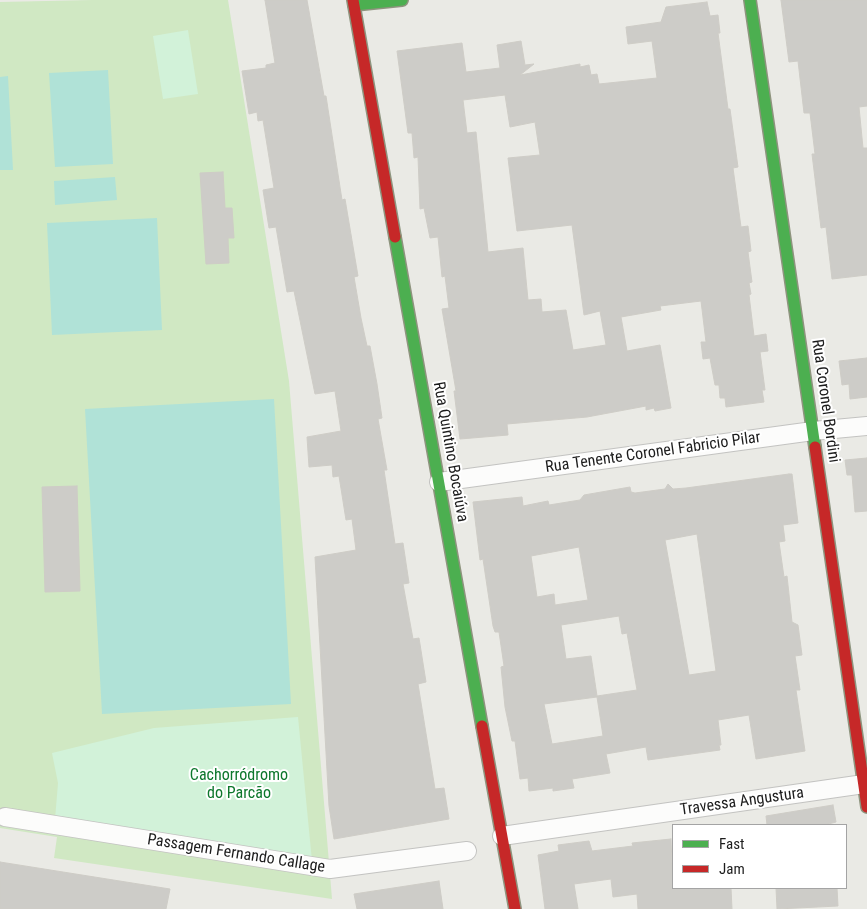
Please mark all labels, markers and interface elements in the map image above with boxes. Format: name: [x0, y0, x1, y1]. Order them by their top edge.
street label: Rua Coronel Bordini: [807, 338, 843, 464]
street label: Rua Quintino Bocaiúva: [428, 381, 472, 523]
street label: Rua Tenente Coronel Fabricio Pilar: [544, 428, 762, 478]
park label: Cachorródromo do Parcão: [190, 766, 288, 804]
street label: Travessa Angustura: [679, 784, 805, 820]
legend: [672, 824, 847, 889]
street label: Passagem Fernando Callage: [146, 830, 326, 878]
text: Fast: [719, 835, 744, 853]
text: Jam: [719, 860, 745, 878]

